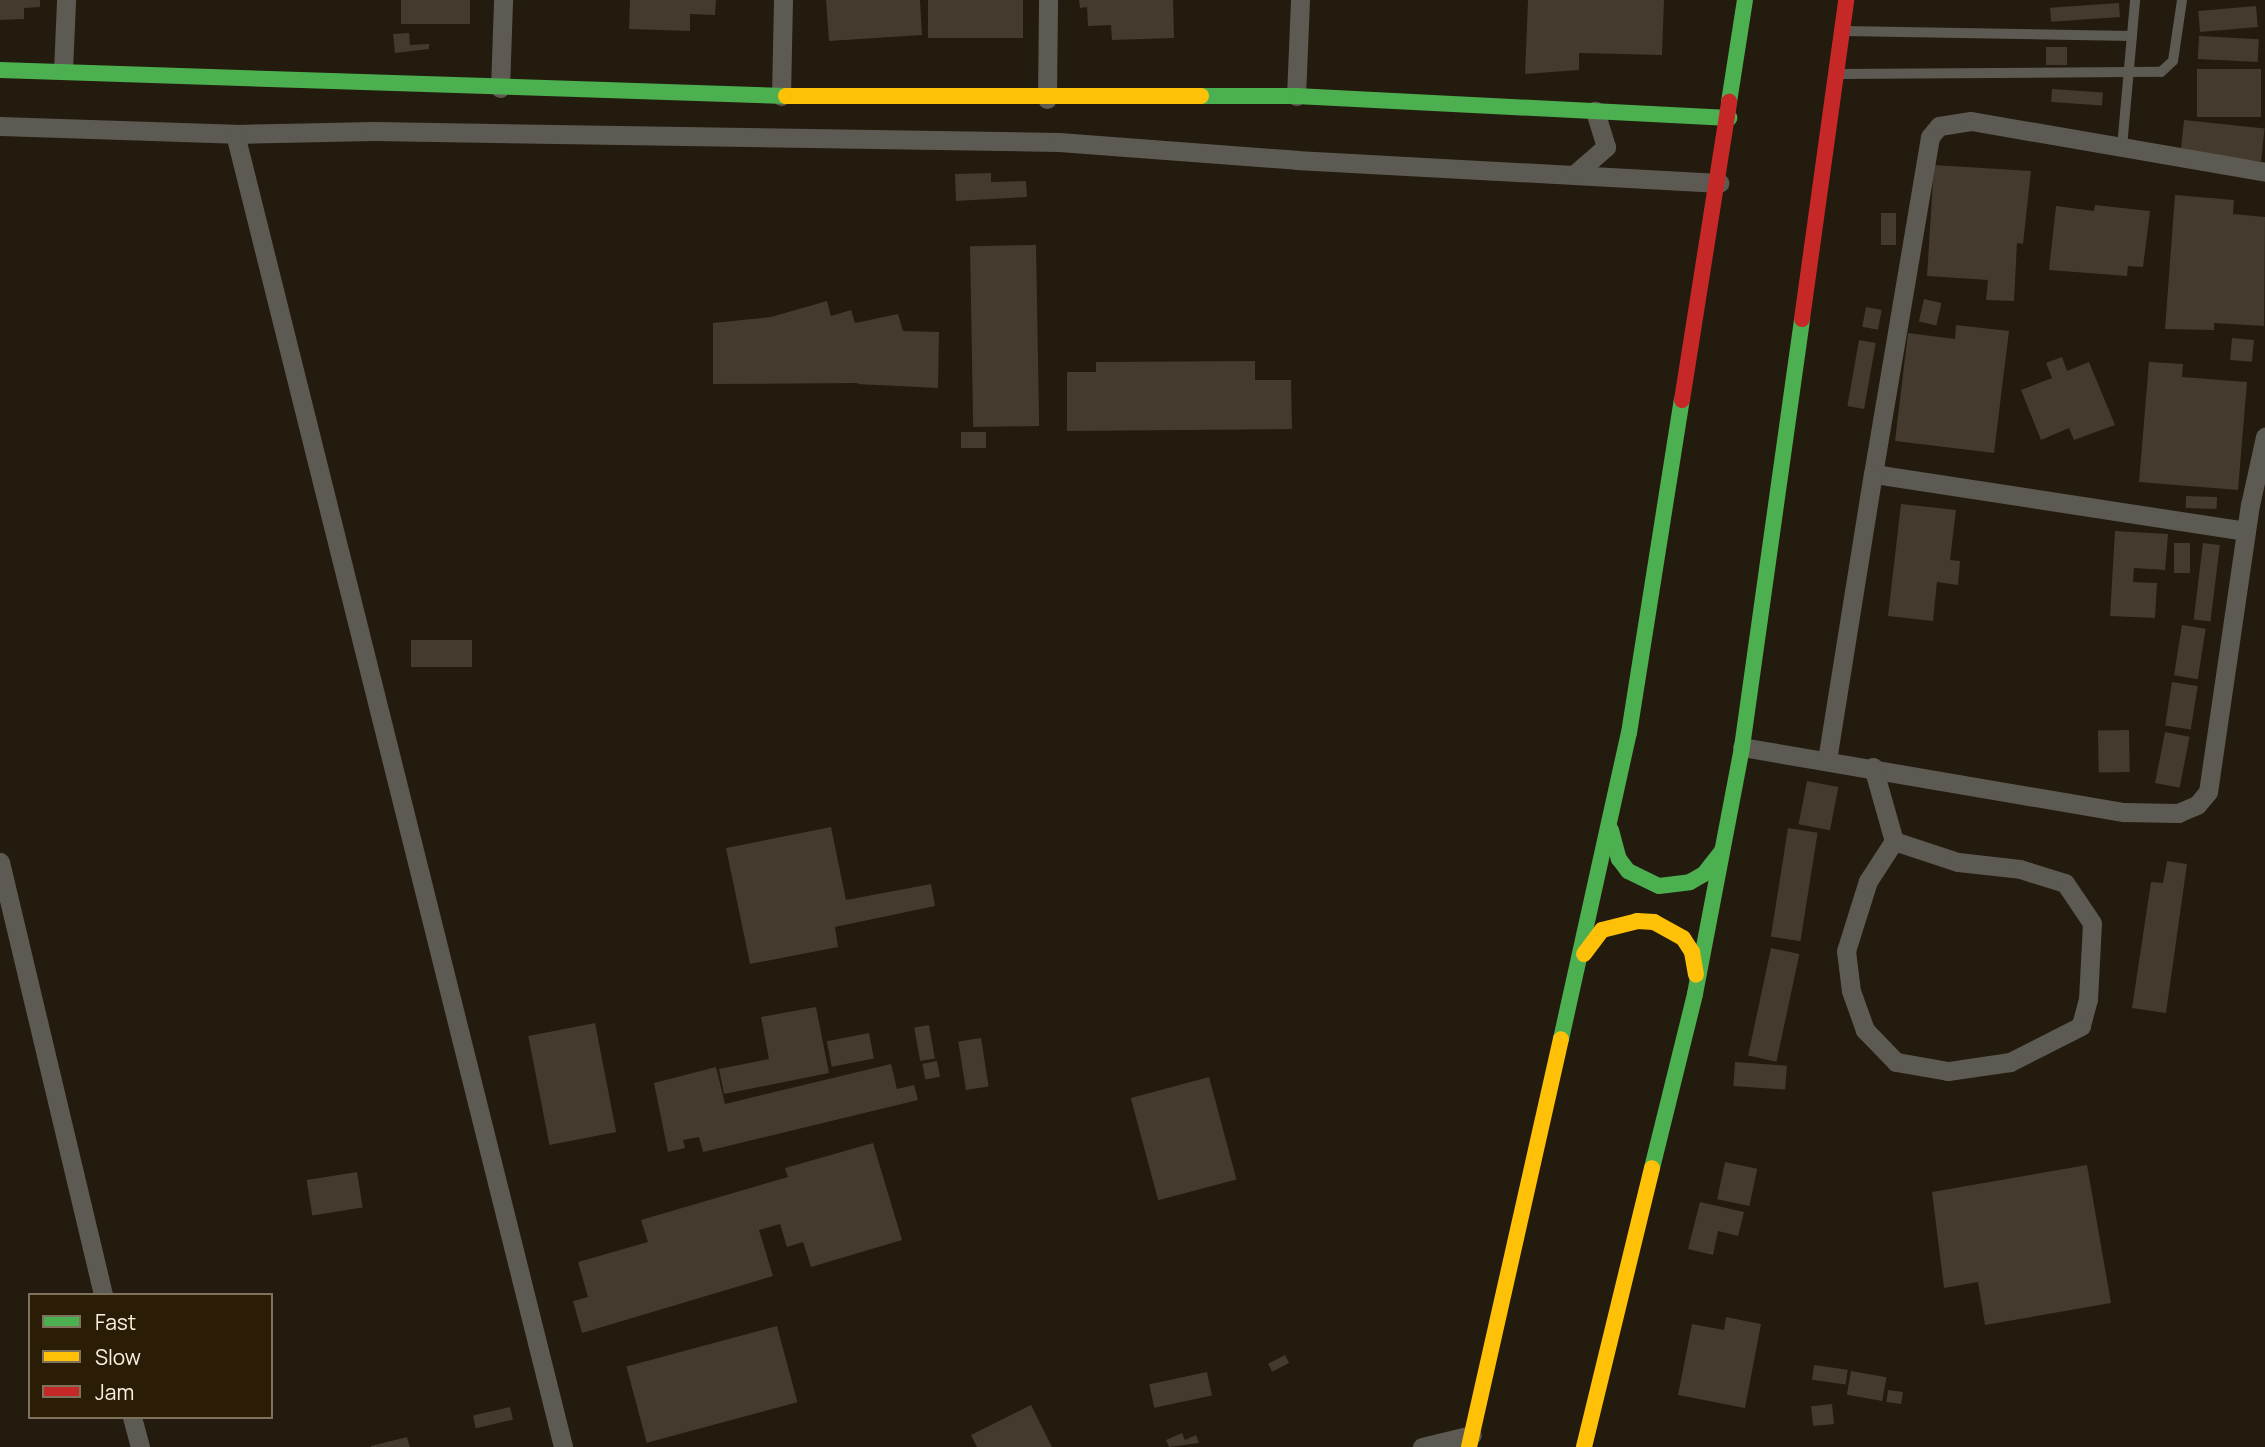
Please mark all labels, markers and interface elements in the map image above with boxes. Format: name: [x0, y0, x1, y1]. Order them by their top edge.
legend: [28, 1293, 273, 1419]
text: Fast: [95, 1308, 136, 1336]
text: Slow: [95, 1343, 141, 1371]
text: Jam: [95, 1378, 134, 1406]

